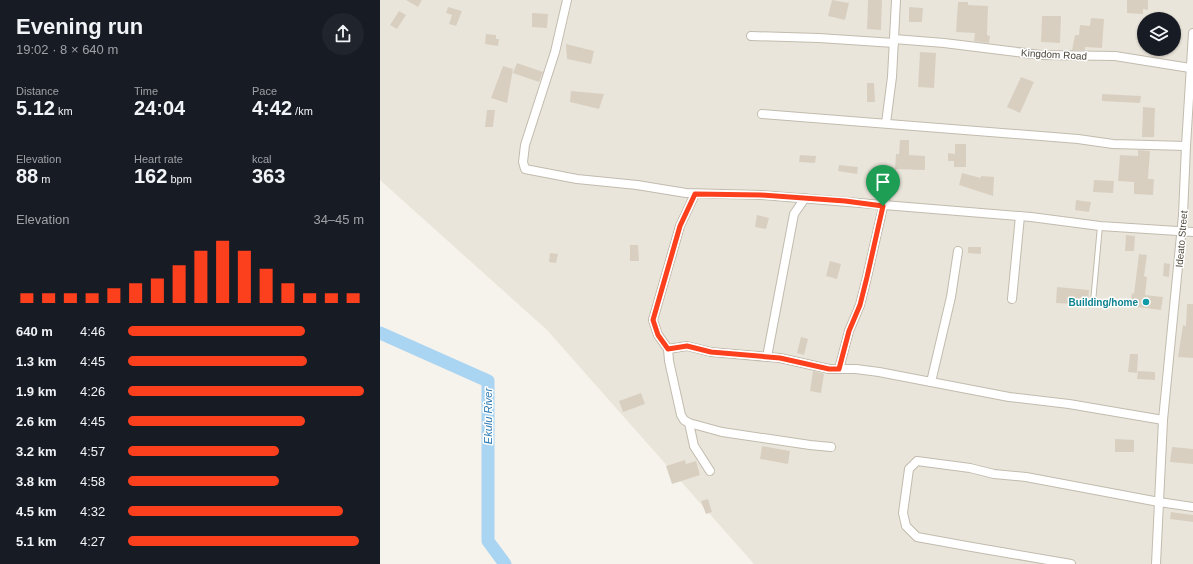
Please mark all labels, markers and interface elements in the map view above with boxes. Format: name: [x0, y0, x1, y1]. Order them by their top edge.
map controls: [1137, 12, 1181, 56]
button: layers: [1137, 12, 1181, 56]
button: share: [322, 13, 364, 55]
text: Evening run: [16, 14, 143, 39]
text: 19:02 · 8 × 640 m: [16, 42, 118, 57]
street label: Kingdom Road: [1021, 47, 1087, 62]
text: Distance: [16, 85, 59, 97]
text: Time: [134, 85, 158, 97]
text: Pace: [252, 85, 277, 97]
text: 5.12: [16, 97, 55, 119]
text: 24:04: [134, 97, 185, 119]
text: 4:42: [252, 97, 292, 119]
text: km: [55, 105, 73, 117]
text: /km: [292, 105, 313, 117]
text: Elevation: [16, 153, 61, 165]
text: Heart rate: [134, 153, 183, 165]
text: kcal: [252, 153, 272, 165]
text: 88: [16, 165, 38, 187]
text: 162: [134, 165, 167, 187]
text: 363: [252, 165, 285, 187]
pin: [866, 165, 900, 206]
icon: arrive: [872, 171, 894, 193]
text: m: [38, 173, 50, 185]
text: bpm: [167, 173, 192, 185]
street label: Ideato Street: [1174, 210, 1189, 268]
text: Elevation: [16, 212, 69, 227]
text: 34–45 m: [313, 212, 364, 227]
place label: Building/home: [1069, 297, 1138, 308]
marker: Building/home: [1141, 297, 1151, 307]
text: 640 m: [16, 324, 53, 339]
text: 4:46: [80, 324, 105, 339]
text: 1.3 km: [16, 354, 56, 369]
text: 4:45: [80, 354, 105, 369]
text: 1.9 km: [16, 384, 56, 399]
text: 4:26: [80, 384, 105, 399]
water label: Ekulu River: [482, 387, 494, 444]
text: 2.6 km: [16, 414, 56, 429]
text: 4:45: [80, 414, 105, 429]
text: 3.2 km: [16, 444, 56, 459]
text: 4:57: [80, 444, 105, 459]
text: 3.8 km: [16, 474, 56, 489]
text: 4:58: [80, 474, 105, 489]
text: 4.5 km: [16, 504, 56, 519]
text: 4:32: [80, 504, 105, 519]
text: 5.1 km: [16, 534, 56, 549]
text: 4:27: [80, 534, 105, 549]

